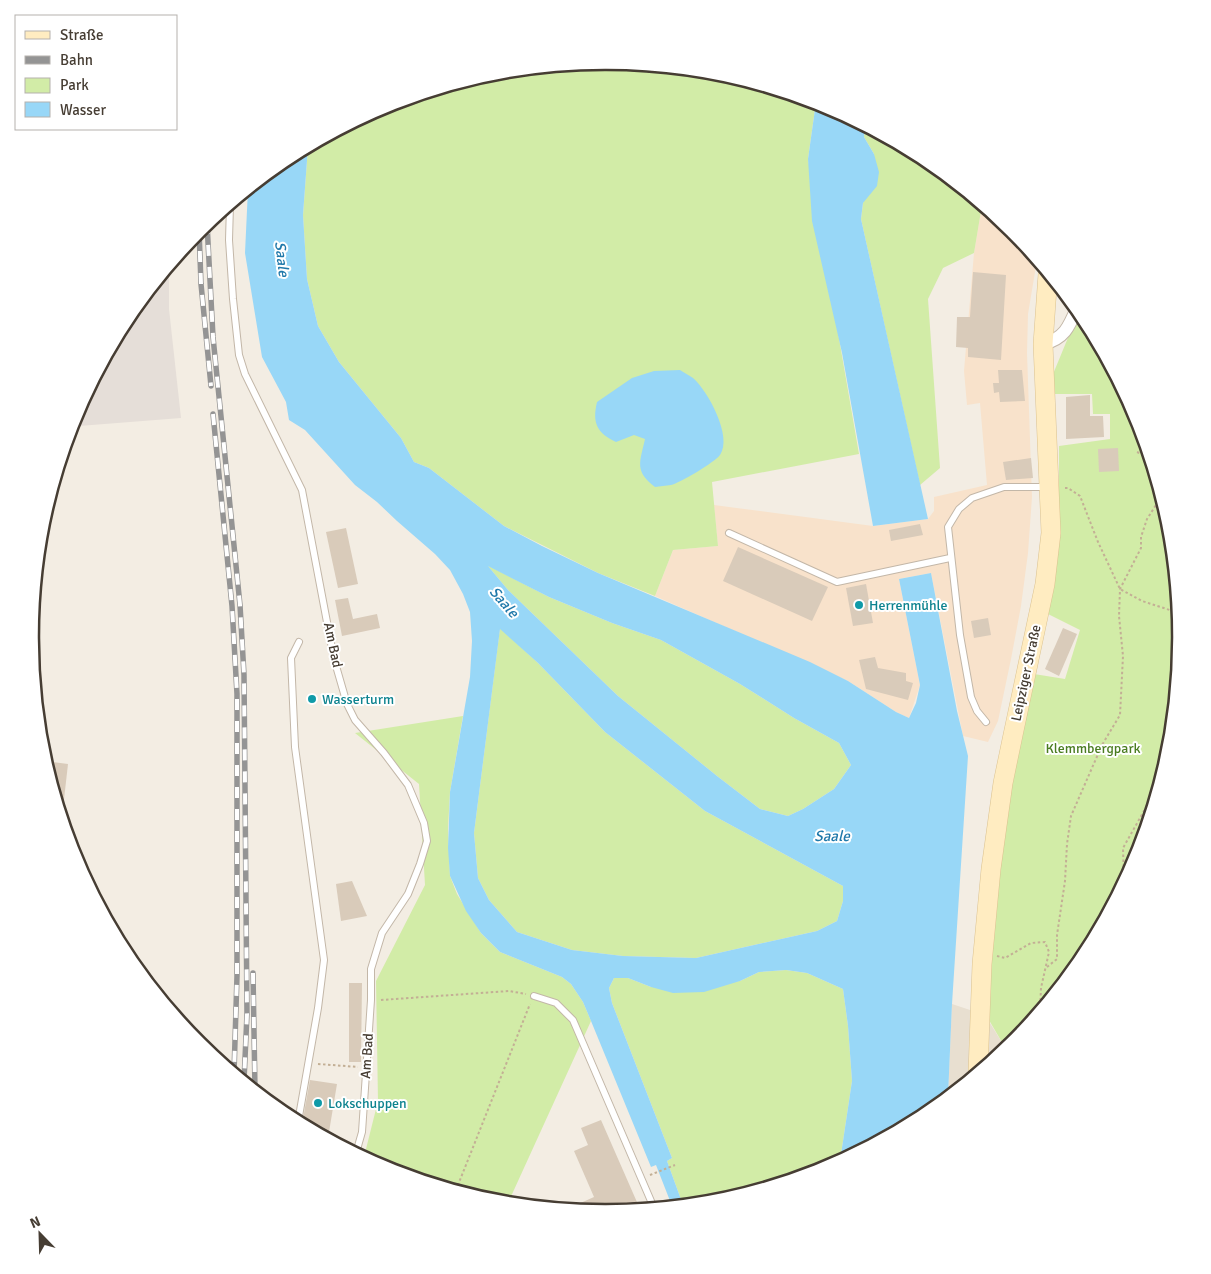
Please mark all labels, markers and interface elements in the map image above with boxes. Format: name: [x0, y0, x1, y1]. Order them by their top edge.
legend: [15, 15, 178, 130]
text: Straße: [60, 26, 104, 44]
text: Bahn: [60, 51, 93, 69]
text: Park: [60, 76, 89, 94]
text: Wasser: [60, 101, 106, 119]
water label: Saale: [271, 240, 293, 279]
water label: Saale: [486, 583, 523, 622]
place label: Herrenmühle: [869, 597, 948, 614]
marker: Herrenmühle: [853, 599, 865, 611]
street label: Am Bad: [320, 621, 346, 669]
street label: Leipziger Straße: [1007, 623, 1045, 723]
place label: Wasserturm: [322, 691, 394, 708]
marker: Wasserturm: [306, 693, 318, 705]
park label: Klemmbergpark: [1045, 740, 1141, 757]
water label: Saale: [814, 827, 851, 845]
street label: Am Bad: [357, 1033, 377, 1079]
place label: Lokschuppen: [328, 1095, 407, 1112]
marker: Lokschuppen: [312, 1097, 324, 1109]
north arrow: [15, 1209, 65, 1259]
text: N: [27, 1213, 43, 1232]

